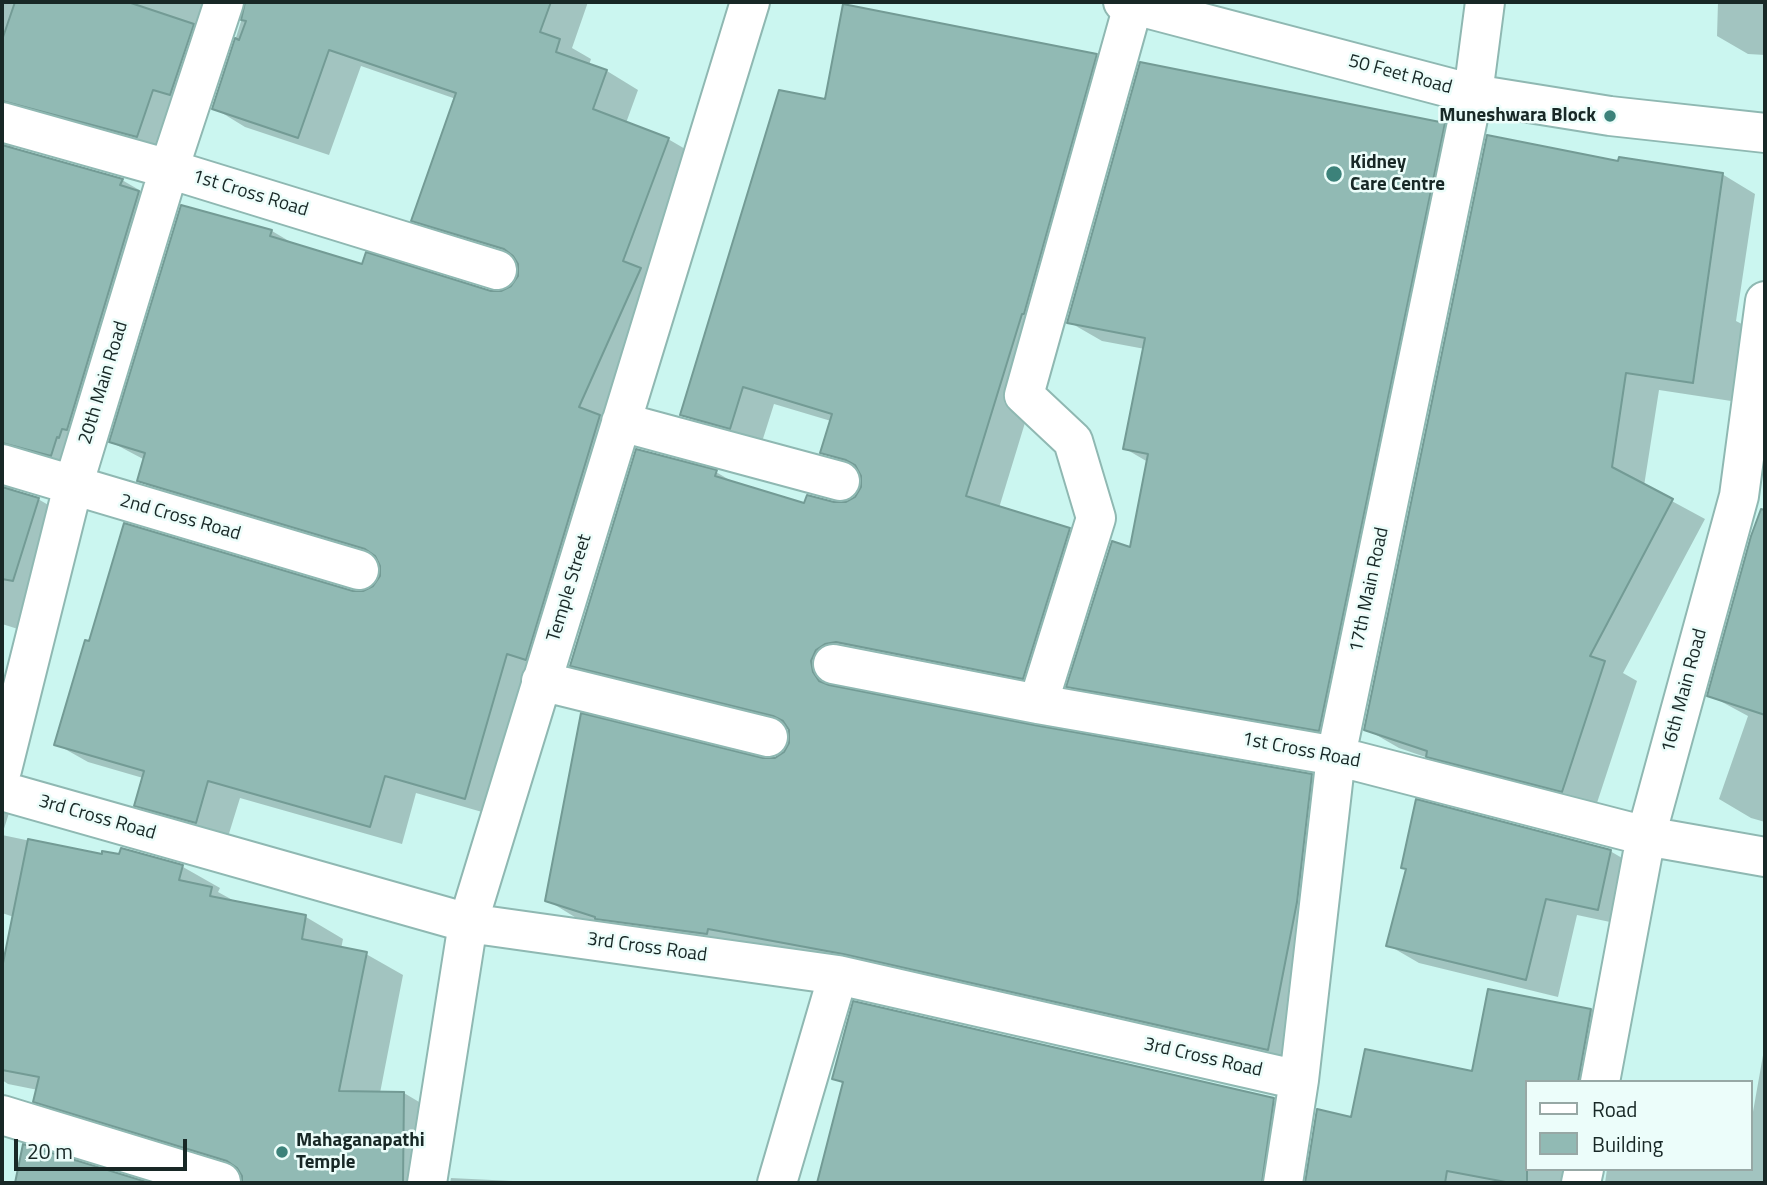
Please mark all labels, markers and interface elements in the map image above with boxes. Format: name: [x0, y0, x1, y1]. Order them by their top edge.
street label: 50 Feet Road: [1346, 50, 1454, 100]
place label: Muneshwara Block: [1439, 105, 1596, 127]
marker: Muneshwara Block: [1602, 108, 1618, 124]
place label: Kidney Care Centre: [1350, 152, 1445, 196]
marker: Kidney Care Centre: [1324, 164, 1344, 184]
street label: 1st Cross Road: [189, 166, 311, 222]
street label: 20th Main Road: [74, 319, 134, 447]
street label: 2nd Cross Road: [117, 490, 243, 546]
street label: 17th Main Road: [1346, 525, 1394, 655]
street label: Temple Street: [543, 532, 597, 644]
street label: 16th Main Road: [1657, 626, 1713, 756]
street label: 1st Cross Road: [1240, 728, 1362, 774]
street label: 3rd Cross Road: [36, 790, 158, 846]
street label: 3rd Cross Road: [586, 928, 708, 968]
street label: 3rd Cross Road: [1142, 1033, 1264, 1083]
legend: [1526, 1080, 1753, 1171]
text: Road: [1592, 1093, 1637, 1125]
scale bar: [18, 1126, 191, 1170]
text: Building: [1592, 1128, 1663, 1160]
place label: Mahaganapathi Temple: [296, 1130, 425, 1174]
text: 20 m: [27, 1135, 73, 1167]
marker: Mahaganapathi Temple: [274, 1144, 290, 1160]

